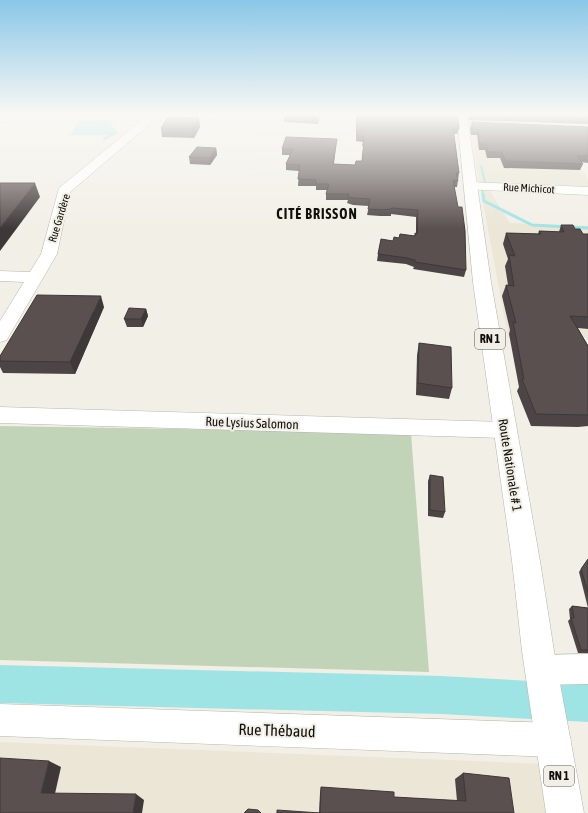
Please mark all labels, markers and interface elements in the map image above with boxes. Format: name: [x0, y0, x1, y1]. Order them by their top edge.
street label: Rue Michicot: [503, 181, 555, 195]
street label: Rue Gardère: [46, 192, 72, 244]
district label: CITÉ BRISSON: [276, 206, 358, 222]
road number: RN 1: [475, 329, 505, 349]
street label: Rue Lysius Salomon: [205, 414, 299, 432]
street label: Route Nationale # 1: [495, 418, 525, 512]
street label: Rue Thébaud: [238, 720, 316, 740]
road number: RN 1: [544, 766, 574, 786]

